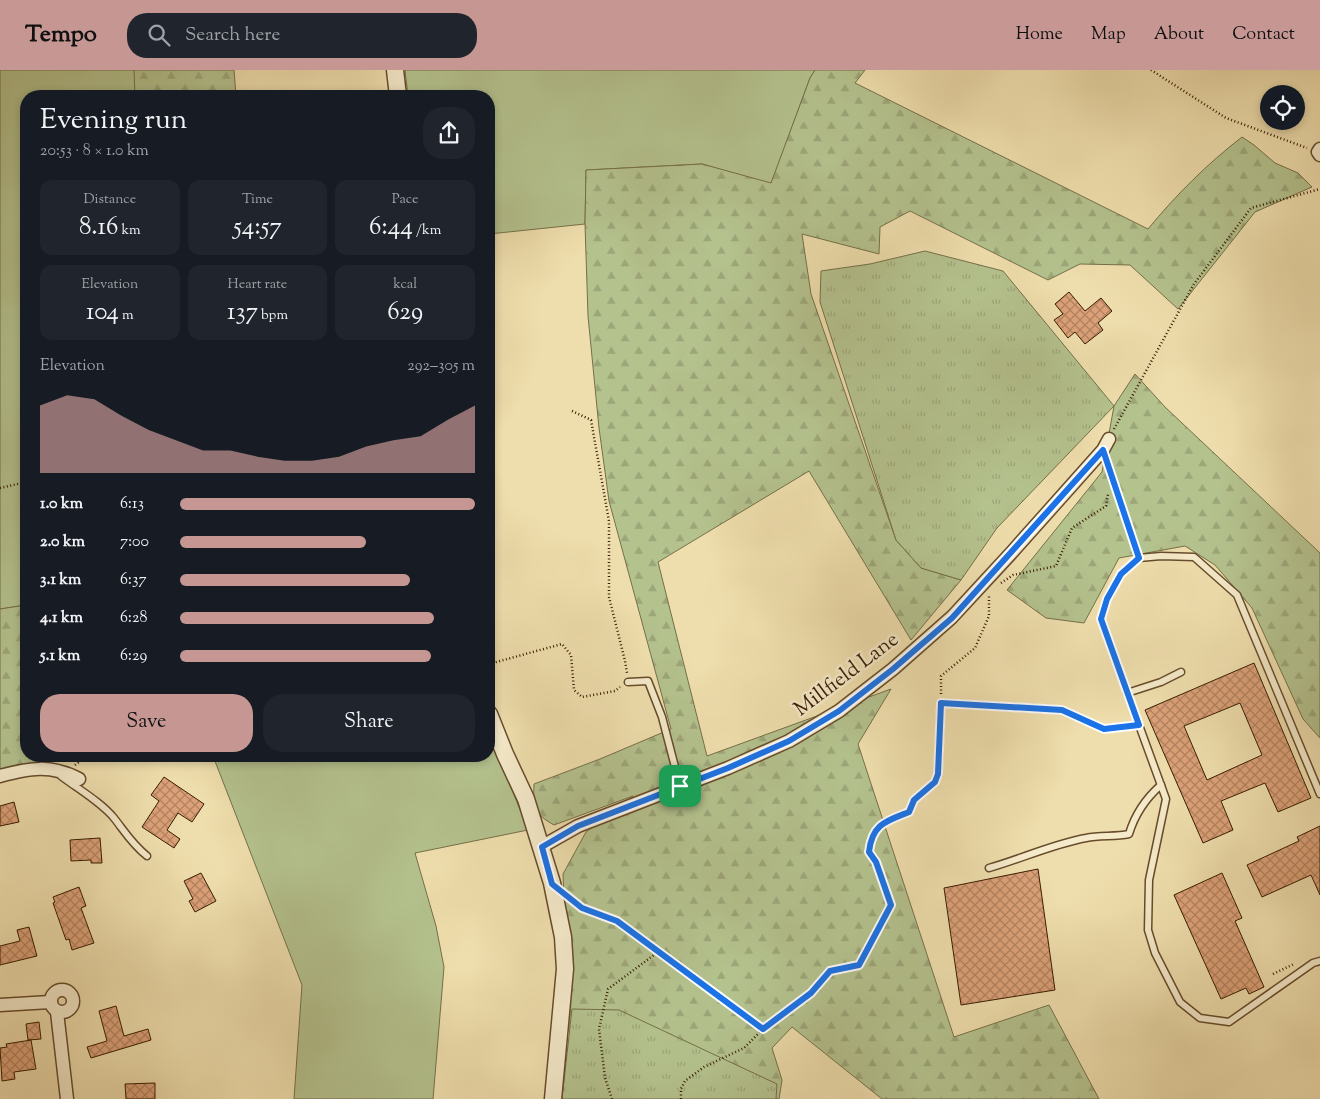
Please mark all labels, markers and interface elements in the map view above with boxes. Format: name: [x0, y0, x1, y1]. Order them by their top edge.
search box: [127, 13, 477, 58]
text: Tempo: [25, 18, 97, 52]
icon: search: [145, 21, 173, 49]
text: Search here: [185, 22, 280, 49]
text: Home: [1016, 22, 1063, 48]
text: Map: [1091, 22, 1126, 48]
text: About: [1154, 22, 1204, 48]
text: Contact: [1232, 22, 1295, 48]
map controls: [1260, 85, 1305, 130]
button: locate: [1260, 85, 1305, 130]
text: Evening run: [40, 101, 187, 141]
button: share: [423, 107, 475, 159]
text: 20:53 · 8 × 1.0 km: [40, 140, 149, 163]
text: Distance: [83, 190, 136, 210]
text: Time: [242, 190, 273, 210]
text: Pace: [392, 190, 419, 210]
text: 8.16: [79, 210, 118, 246]
text: 54:57: [233, 210, 282, 246]
text: 6:44: [369, 210, 413, 246]
text: km: [118, 221, 141, 241]
text: /km: [413, 221, 441, 241]
text: Elevation: [81, 275, 138, 295]
text: Heart rate: [228, 275, 287, 295]
text: kcal: [393, 275, 417, 295]
text: 104: [86, 295, 119, 331]
text: 137: [227, 295, 258, 331]
text: 629: [387, 295, 423, 331]
text: m: [119, 306, 134, 326]
text: bpm: [258, 306, 288, 326]
text: Elevation: [40, 355, 105, 378]
text: 292–305 m: [407, 355, 475, 378]
text: 1.0 km: [40, 493, 83, 516]
text: 6:13: [120, 493, 144, 516]
text: 2.0 km: [40, 531, 85, 554]
text: 7:00: [120, 531, 149, 554]
text: 3.1 km: [40, 569, 81, 592]
text: 6:37: [120, 569, 146, 592]
text: 4.1 km: [40, 607, 83, 630]
text: 6:28: [120, 607, 147, 630]
street label: Millfield Lane: [788, 626, 906, 724]
text: 5.1 km: [40, 645, 80, 668]
text: 6:29: [120, 645, 147, 668]
button: Save: [40, 694, 253, 752]
button: Share: [263, 694, 475, 752]
pin: [659, 765, 701, 807]
icon: arrive: [666, 772, 694, 800]

